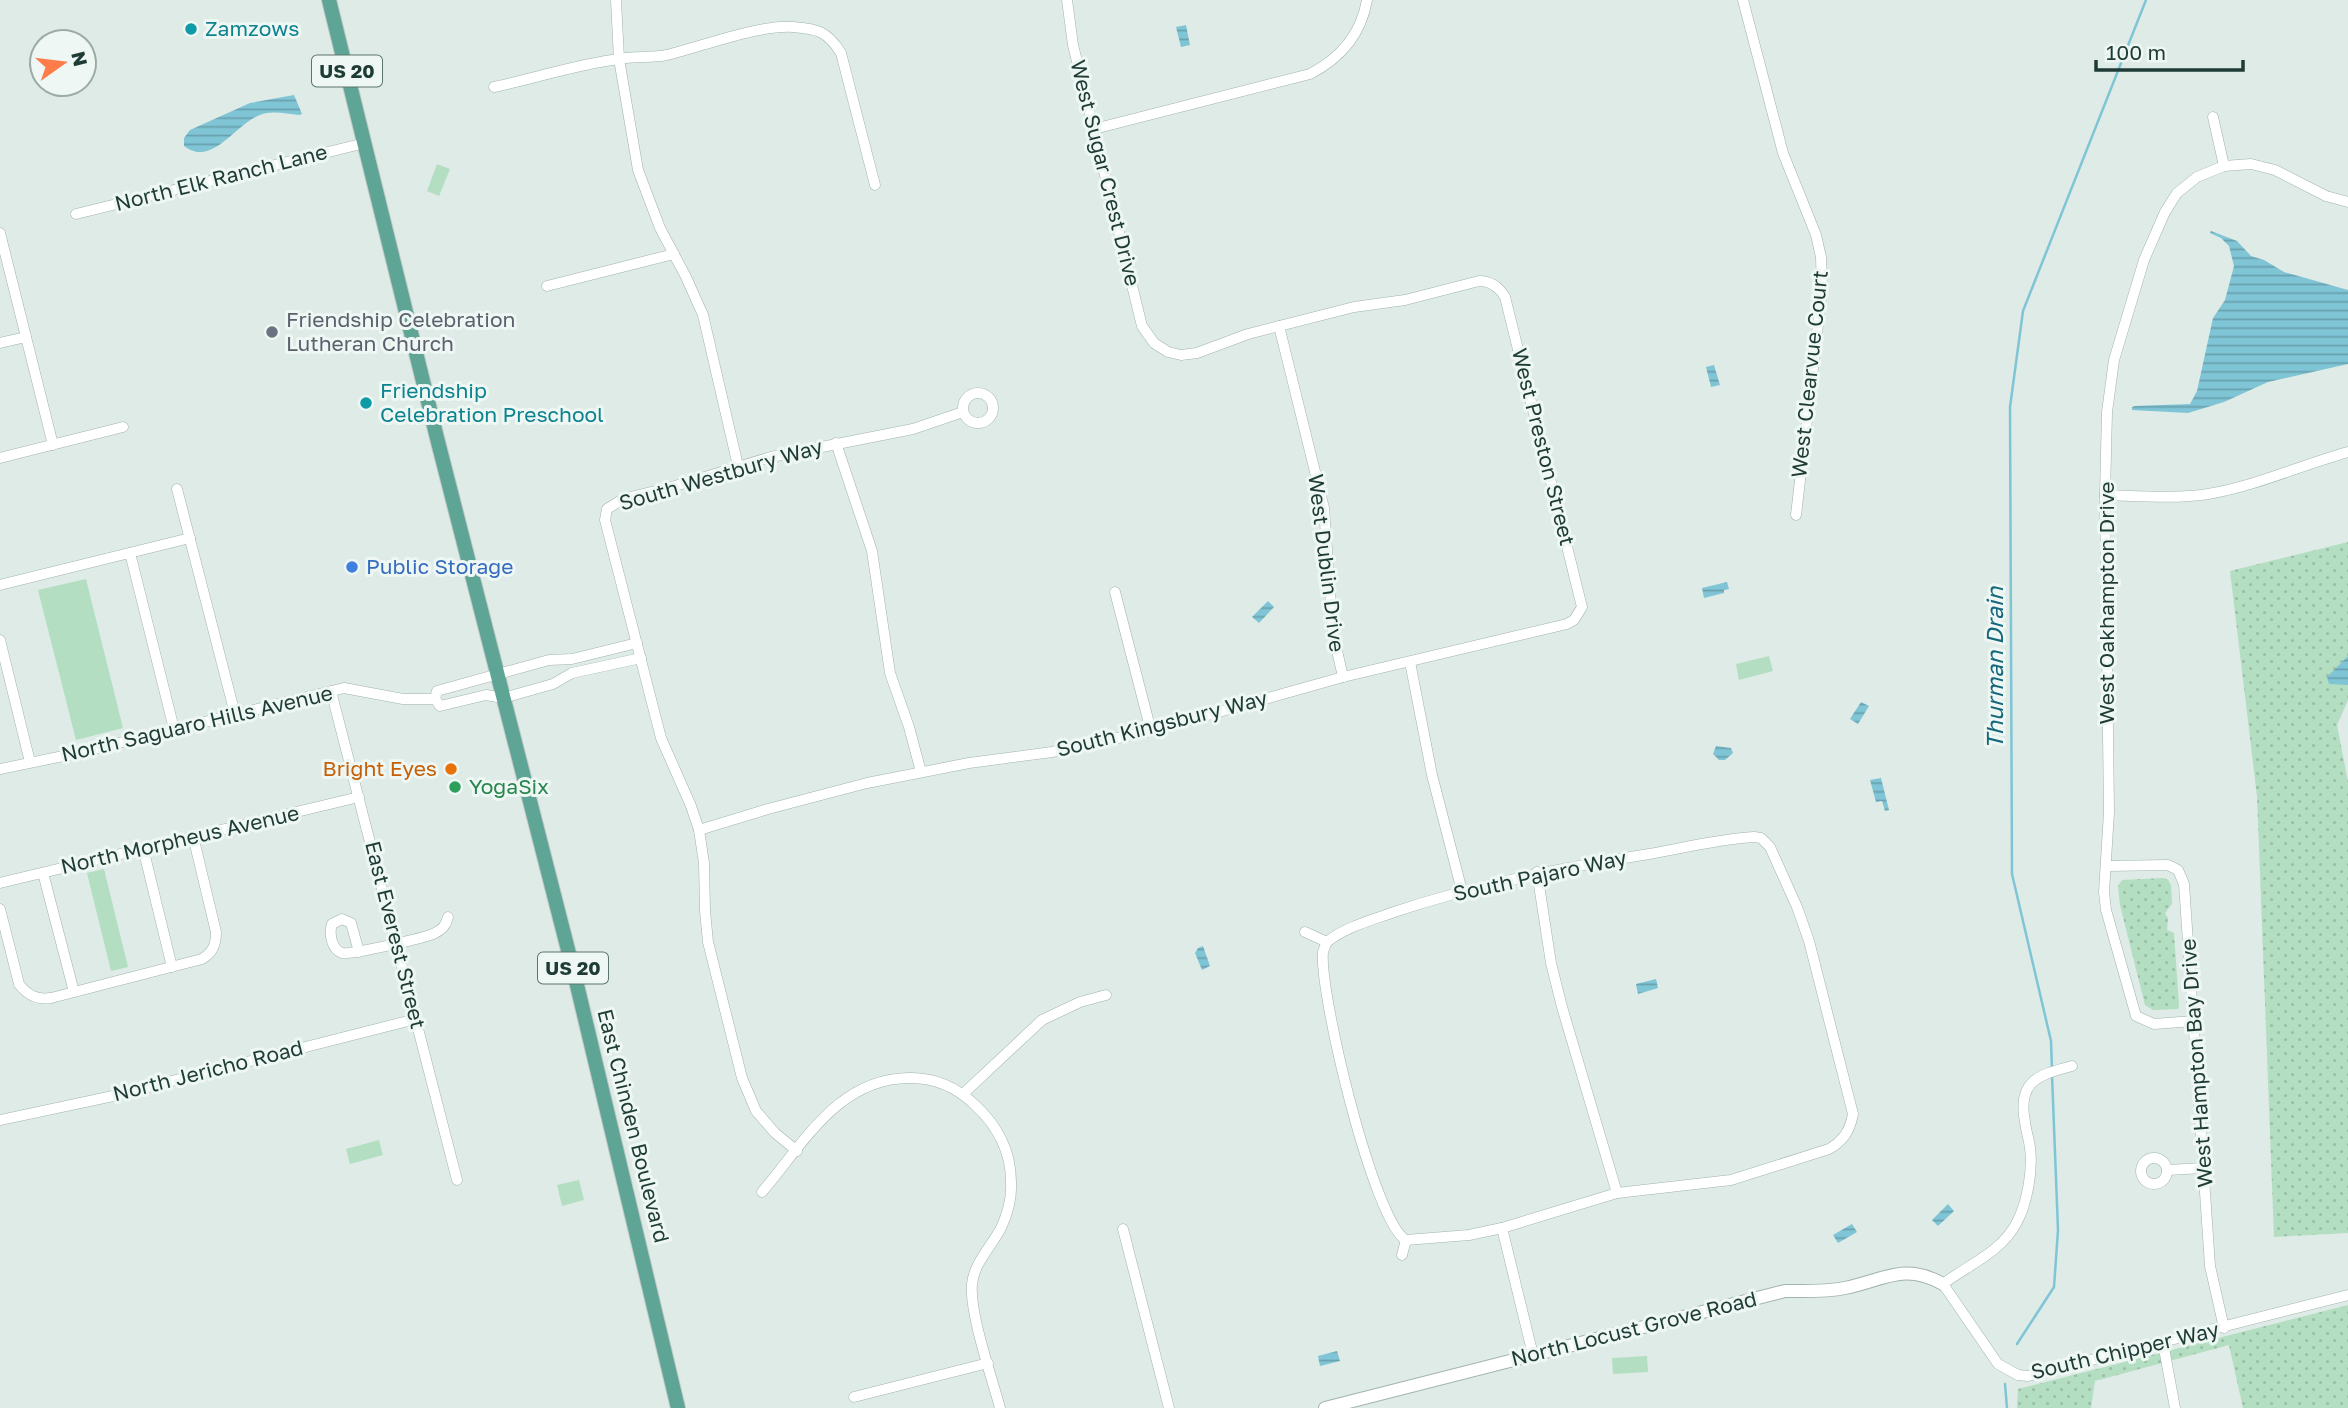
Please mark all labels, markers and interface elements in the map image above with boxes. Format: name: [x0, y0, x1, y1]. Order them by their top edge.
place label: Zamzows: [205, 15, 299, 41]
marker: Zamzows: [183, 21, 199, 37]
north arrow: [28, 28, 98, 98]
scale bar: [2096, 28, 2243, 72]
text: 100 m: [2106, 39, 2166, 65]
text: N: [67, 49, 93, 69]
road number: US 20: [312, 55, 382, 86]
street label: West Sugar Crest Drive: [1065, 57, 1147, 288]
street label: North Elk Ranch Lane: [112, 138, 330, 216]
street label: West Clearvue Court: [1785, 269, 1833, 479]
place label: Friendship Celebration Lutheran Church: [286, 306, 515, 356]
marker: Friendship Celebration Lutheran Church: [264, 324, 280, 340]
street label: West Preston Street: [1507, 345, 1581, 548]
place label: Friendship Celebration Preschool: [380, 377, 604, 427]
marker: Friendship Celebration Preschool: [358, 395, 374, 411]
street label: South Westbury Way: [616, 432, 826, 516]
street label: West Dublin Drive: [1303, 472, 1351, 653]
street label: West Oakhampton Drive: [2093, 481, 2119, 725]
place label: Public Storage: [366, 553, 513, 579]
marker: Public Storage: [344, 559, 360, 575]
water label: Thurman Drain: [1980, 586, 2008, 749]
street label: North Saguaro Hills Avenue: [58, 679, 335, 767]
street label: South Kingsbury Way: [1054, 684, 1270, 762]
place label: Bright Eyes: [323, 755, 437, 781]
marker: Bright Eyes: [443, 761, 459, 777]
place label: YogaSix: [469, 773, 549, 799]
marker: YogaSix: [447, 779, 463, 795]
street label: North Morpheus Avenue: [58, 799, 301, 879]
street label: East Everest Street: [360, 838, 432, 1031]
street label: South Pajaro Way: [1451, 844, 1629, 906]
street label: West Hampton Bay Drive: [2174, 938, 2218, 1188]
road number: US 20: [538, 952, 608, 984]
street label: East Chinden Boulevard: [592, 1006, 676, 1245]
street label: North Jericho Road: [110, 1034, 306, 1106]
street label: North Locust Grove Road: [1508, 1285, 1759, 1371]
street label: South Chipper Way: [2028, 1316, 2222, 1384]

